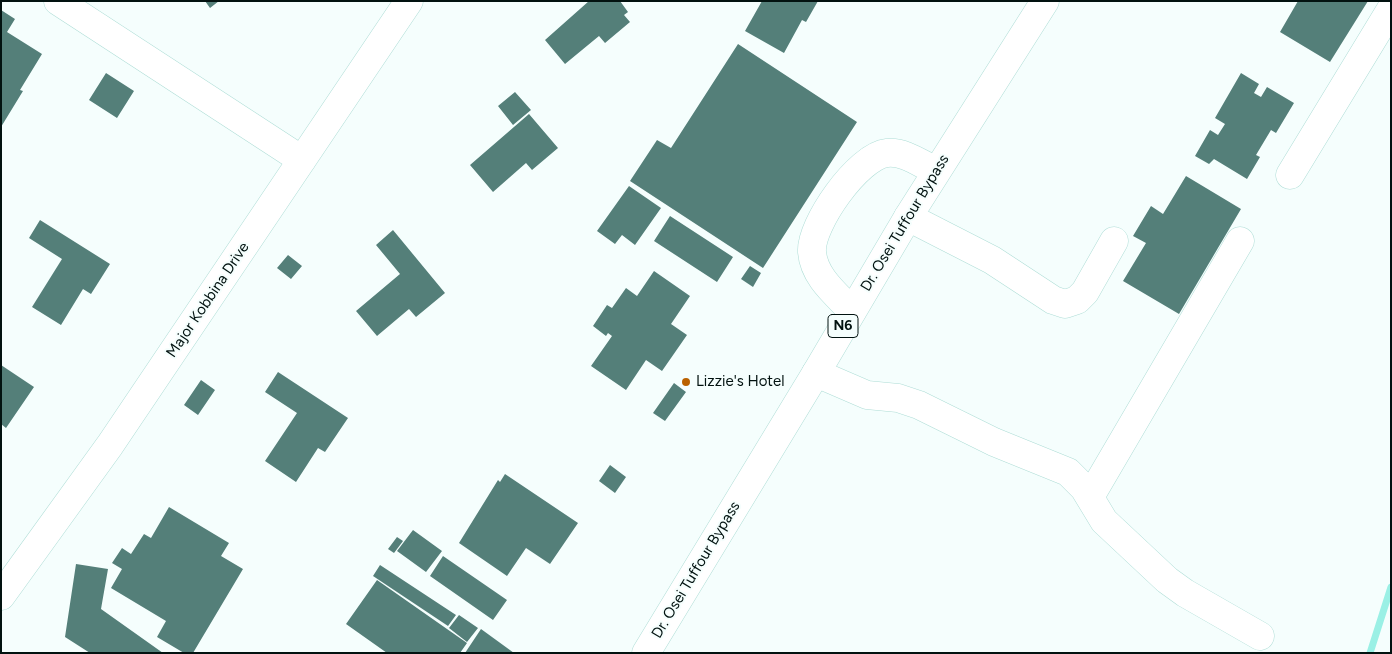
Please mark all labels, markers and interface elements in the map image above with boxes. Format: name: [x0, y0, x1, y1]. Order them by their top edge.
street label: Dr. Osei Tuffour Bypass: [857, 151, 953, 295]
street label: Major Kobbina Drive: [163, 239, 253, 361]
road number: N6: [828, 314, 858, 338]
place label: Lizzie's Hotel: [696, 373, 784, 391]
marker: Lizzie's Hotel: [680, 376, 692, 388]
street label: Dr. Osei Tuffour Bypass: [648, 498, 744, 642]

